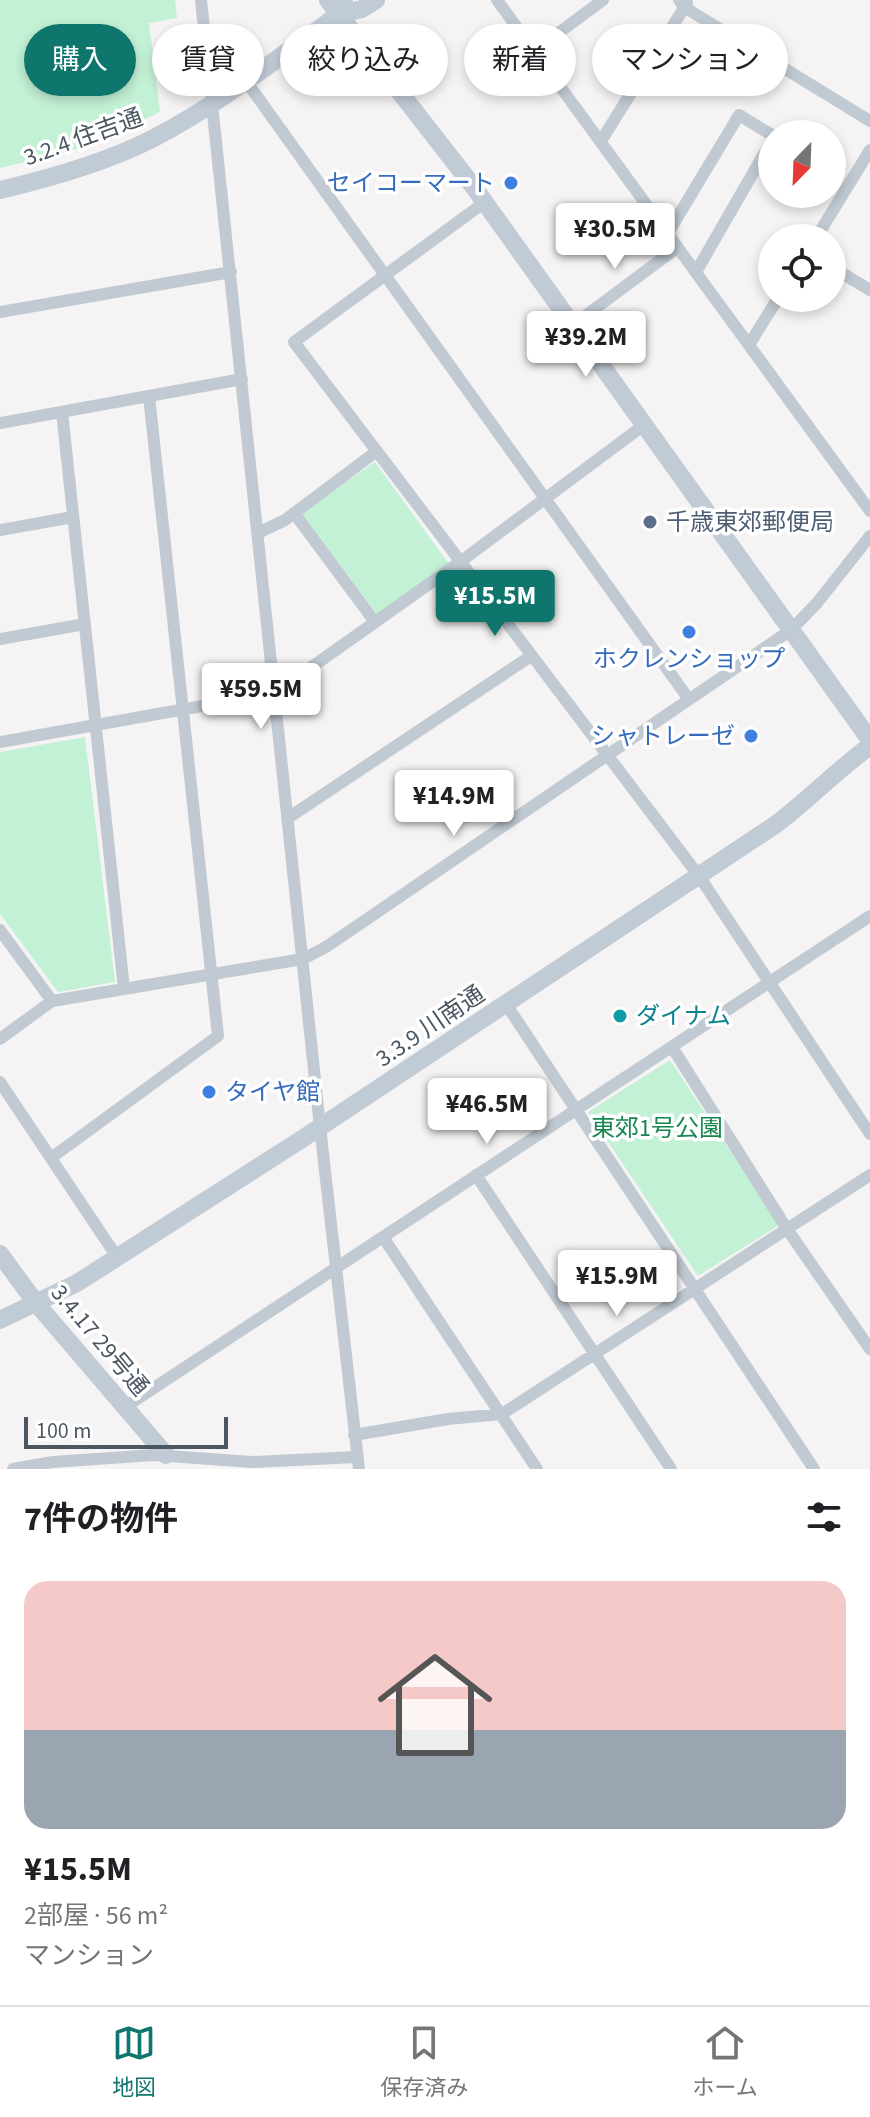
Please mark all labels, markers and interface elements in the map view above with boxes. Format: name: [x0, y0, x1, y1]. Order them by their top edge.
chip: 購入: [24, 24, 136, 96]
chip: 賃貸: [152, 24, 264, 96]
chip: 絞り込み: [280, 24, 448, 96]
chip: 新着: [464, 24, 576, 96]
chip: マンション: [592, 24, 788, 96]
street label: 3.2.4 住吉通: [19, 100, 148, 175]
north arrow: [758, 120, 846, 208]
map controls: [758, 120, 846, 312]
place label: セイコーマート: [327, 166, 495, 201]
marker: セイコーマート: [502, 174, 520, 192]
pin: ¥30.5M: [550, 203, 680, 271]
text: ¥30.5M: [574, 210, 656, 247]
button: locate: [758, 224, 846, 312]
pin: ¥39.2M: [521, 311, 651, 379]
text: ¥39.2M: [545, 318, 627, 355]
place label: 千歳東郊郵便局: [666, 505, 834, 540]
marker: 千歳東郊郵便局: [641, 513, 659, 531]
pin: ¥15.5M: [430, 570, 560, 638]
text: ¥15.5M: [454, 577, 536, 614]
marker: ホクレンショップ: [680, 623, 698, 641]
place label: ホクレンショップ: [593, 642, 785, 677]
pin: ¥59.5M: [196, 663, 326, 731]
text: ¥59.5M: [220, 670, 302, 707]
place label: シャトレーゼ: [591, 719, 735, 754]
marker: シャトレーゼ: [742, 727, 760, 745]
pin: ¥14.9M: [389, 770, 519, 838]
text: ¥14.9M: [413, 777, 495, 814]
street label: 3.3.9 川南通: [369, 977, 492, 1076]
place label: ダイナム: [636, 999, 731, 1034]
marker: ダイナム: [611, 1007, 629, 1025]
place label: タイヤ館: [225, 1075, 320, 1110]
pin: ¥46.5M: [422, 1078, 552, 1146]
marker: タイヤ館: [200, 1083, 218, 1101]
text: ¥46.5M: [446, 1085, 528, 1122]
park label: 東郊1号公園: [591, 1111, 723, 1146]
pin: ¥15.9M: [552, 1250, 682, 1318]
text: ¥15.9M: [576, 1257, 658, 1294]
street label: 3.4.17 29号通: [42, 1277, 157, 1404]
scale bar: [24, 1413, 228, 1449]
text: 100 m: [36, 1415, 91, 1447]
text: 7件の物件: [24, 1495, 178, 1544]
icon: filters: [802, 1495, 846, 1539]
icon: home: [363, 1633, 507, 1777]
text: ¥15.5M: [24, 1845, 132, 1894]
text: 2部屋 · 56 m²: [24, 1897, 168, 1934]
text: マンション: [24, 1937, 154, 1974]
tab: 地図: [112, 2021, 156, 2104]
tab: 保存済み: [380, 2021, 468, 2104]
tab: ホーム: [693, 2021, 758, 2104]

